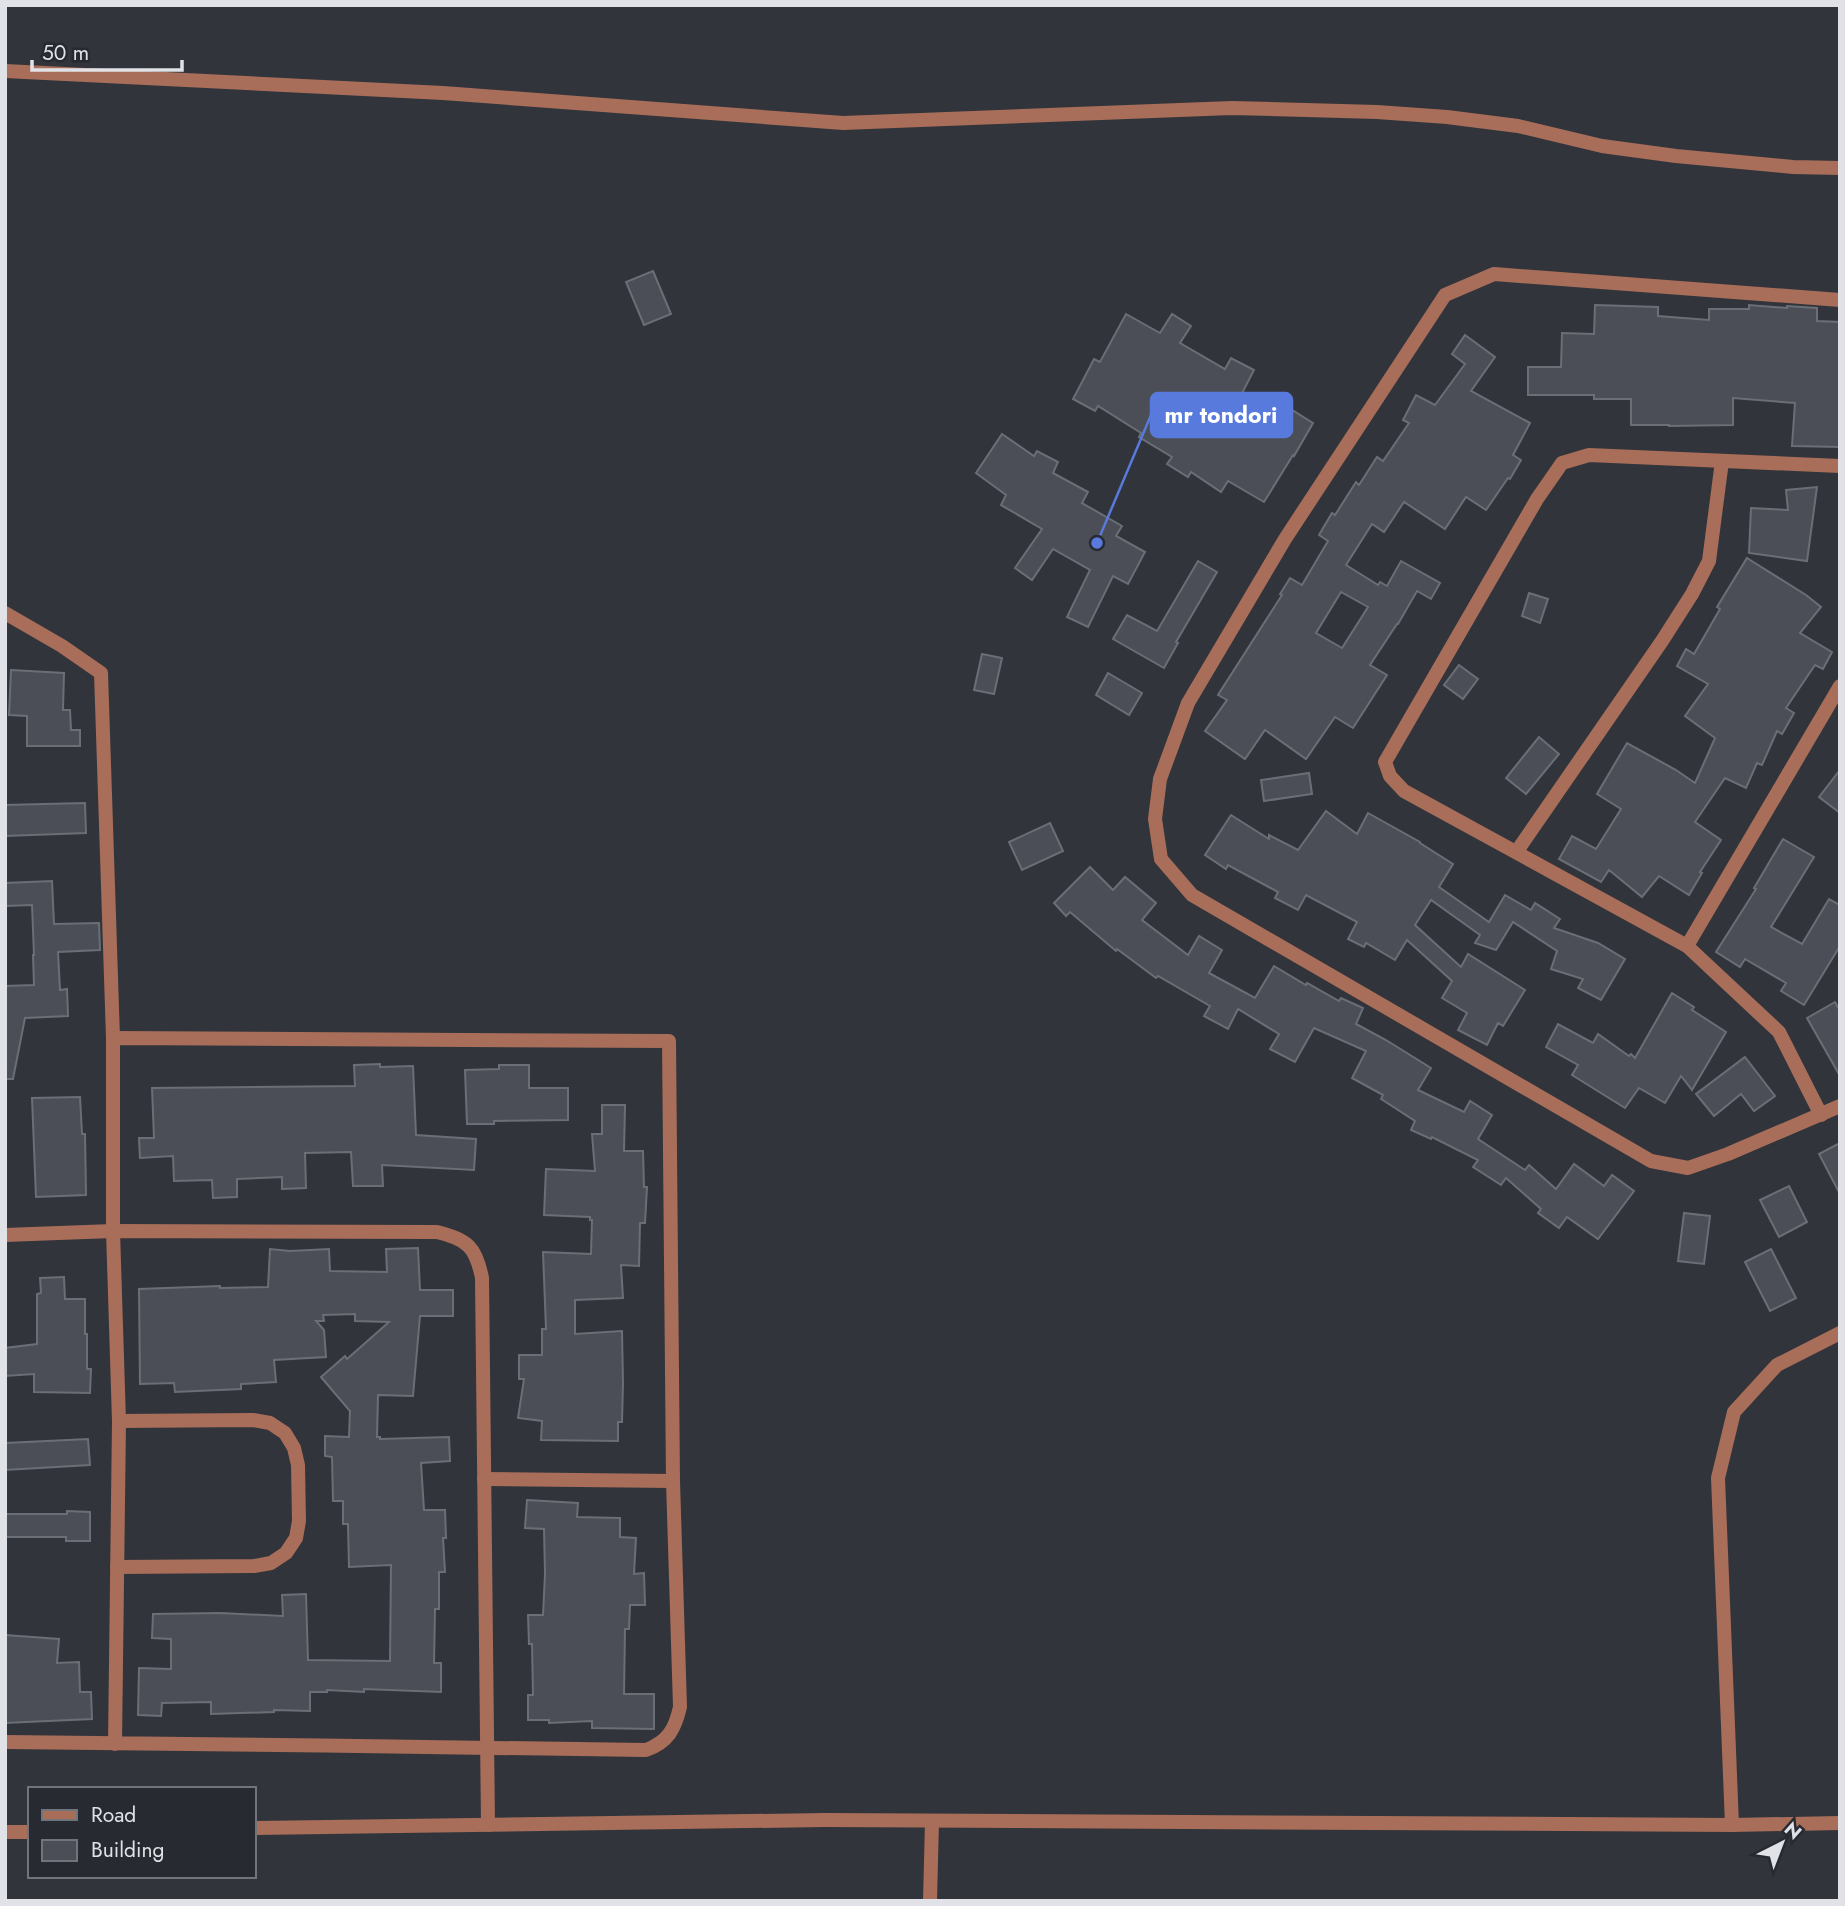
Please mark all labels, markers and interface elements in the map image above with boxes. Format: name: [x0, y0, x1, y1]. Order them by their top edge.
scale bar: [32, 28, 182, 72]
text: 50 m: [42, 38, 89, 68]
callout: mr tondori: [1151, 393, 1292, 437]
text: mr tondori: [1165, 398, 1277, 432]
legend: [28, 1787, 256, 1878]
text: Road: [91, 1800, 136, 1830]
north arrow: [1747, 1808, 1817, 1878]
text: N: [1778, 1816, 1808, 1846]
text: Building: [91, 1835, 164, 1865]

